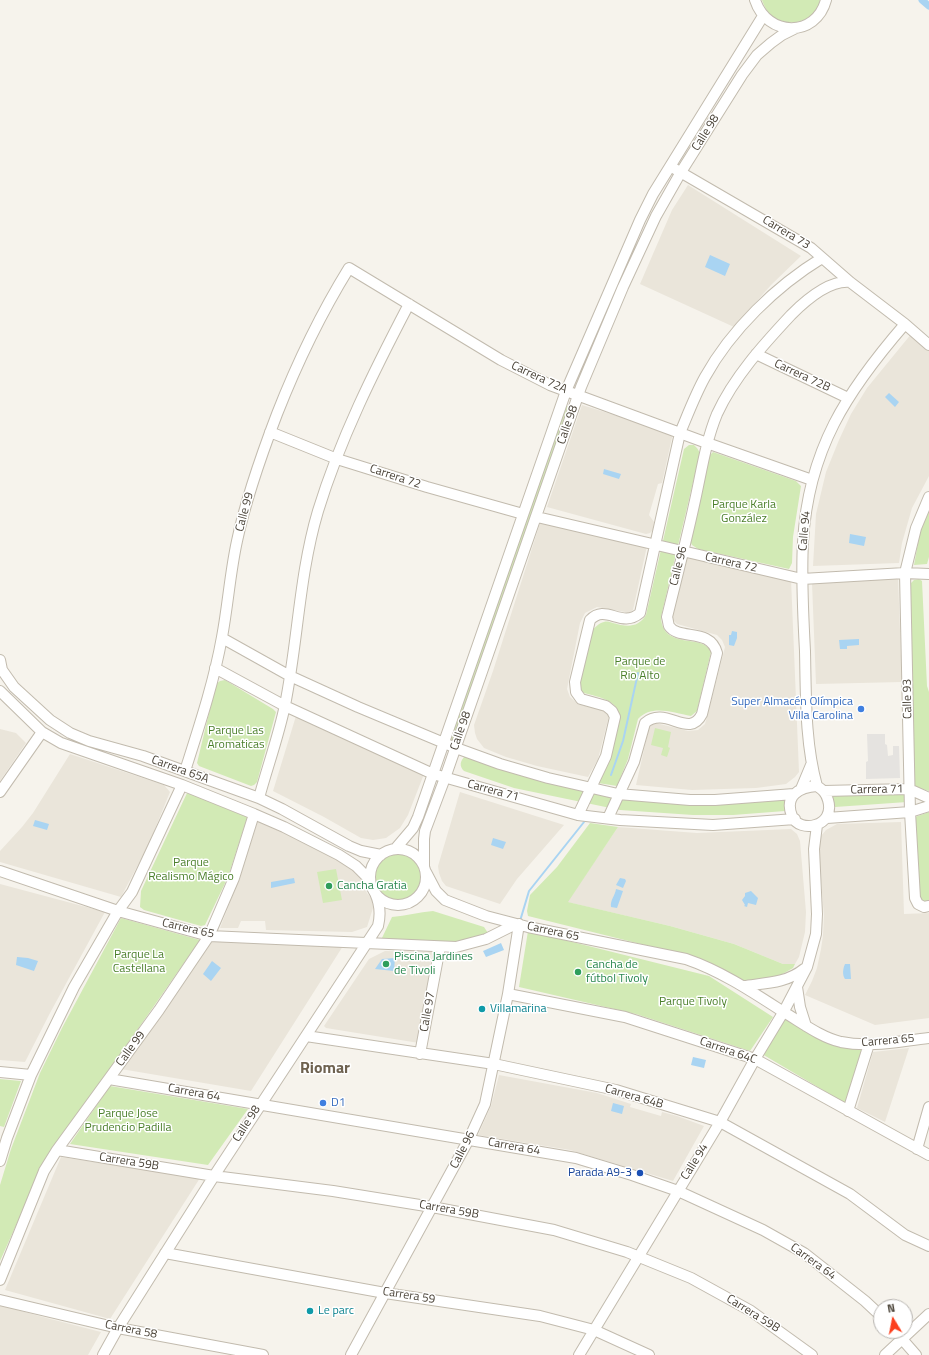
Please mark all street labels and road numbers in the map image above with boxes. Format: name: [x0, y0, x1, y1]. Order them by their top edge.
street label: Calle 98: [689, 112, 723, 154]
street label: Carrera 73: [760, 213, 812, 253]
street label: Carrera 72B: [772, 357, 832, 395]
street label: Carrera 72A: [509, 359, 569, 397]
street label: Calle 98: [555, 404, 581, 446]
street label: Carrera 72: [368, 462, 422, 492]
street label: Calle 99: [233, 491, 257, 533]
street label: Calle 94: [796, 510, 814, 552]
street label: Calle 96: [667, 545, 691, 587]
street label: Carrera 72: [704, 550, 758, 576]
street label: Calle 93: [900, 679, 916, 719]
street label: Calle 98: [448, 710, 474, 752]
street label: Carrera 65A: [149, 753, 211, 787]
street label: Carrera 71: [466, 777, 520, 805]
street label: Carrera 71: [850, 782, 904, 798]
street label: Carrera 65: [161, 916, 215, 942]
street label: Carrera 65: [526, 919, 580, 945]
street label: Calle 97: [417, 991, 439, 1033]
street label: Calle 99: [113, 1028, 149, 1070]
street label: Carrera 65: [861, 1032, 915, 1050]
street label: Carrera 64C: [698, 1034, 758, 1068]
street label: Carrera 64: [167, 1081, 221, 1105]
street label: Carrera 64B: [603, 1082, 665, 1112]
street label: Calle 98: [230, 1103, 264, 1145]
street label: Calle 96: [447, 1129, 479, 1171]
street label: Carrera 64: [487, 1135, 541, 1159]
street label: Calle 94: [678, 1141, 712, 1183]
street label: Carrera 59B: [98, 1150, 160, 1174]
street label: Carrera 59B: [418, 1198, 480, 1222]
street label: Carrera 64: [787, 1241, 839, 1283]
street label: Carrera 59: [382, 1285, 436, 1307]
street label: Carrera 59B: [724, 1292, 782, 1336]
street label: Carrera 58: [104, 1318, 158, 1342]

